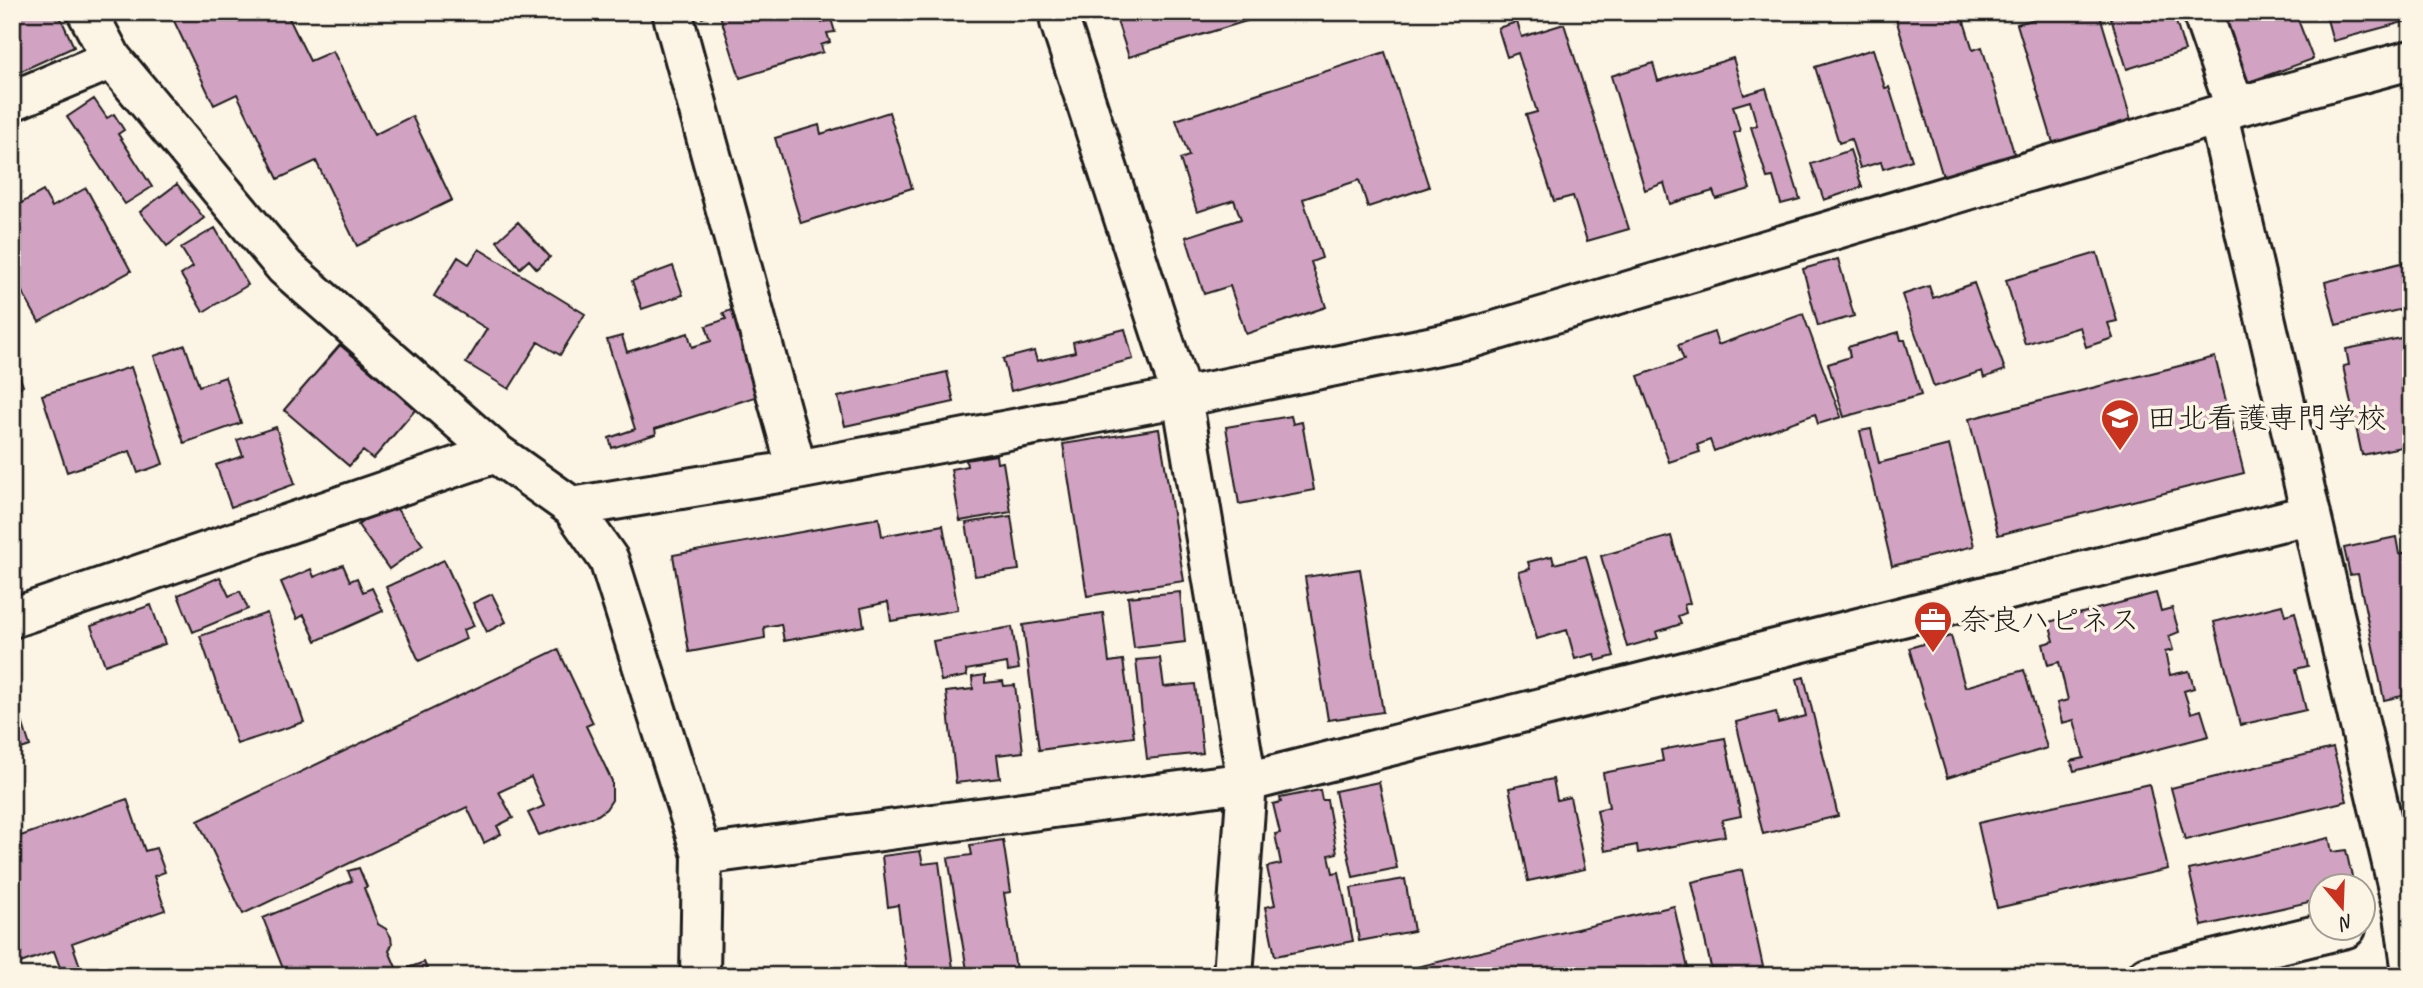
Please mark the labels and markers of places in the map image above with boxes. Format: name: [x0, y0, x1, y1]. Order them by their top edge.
school or university icon: 田北看護専門学校: [2099, 397, 2141, 452]
place label: 田北看護専門学校: [2147, 399, 2387, 437]
office icon: 奈良ハピネス: [1912, 599, 1954, 654]
place label: 奈良ハピネス: [1960, 601, 2139, 639]

